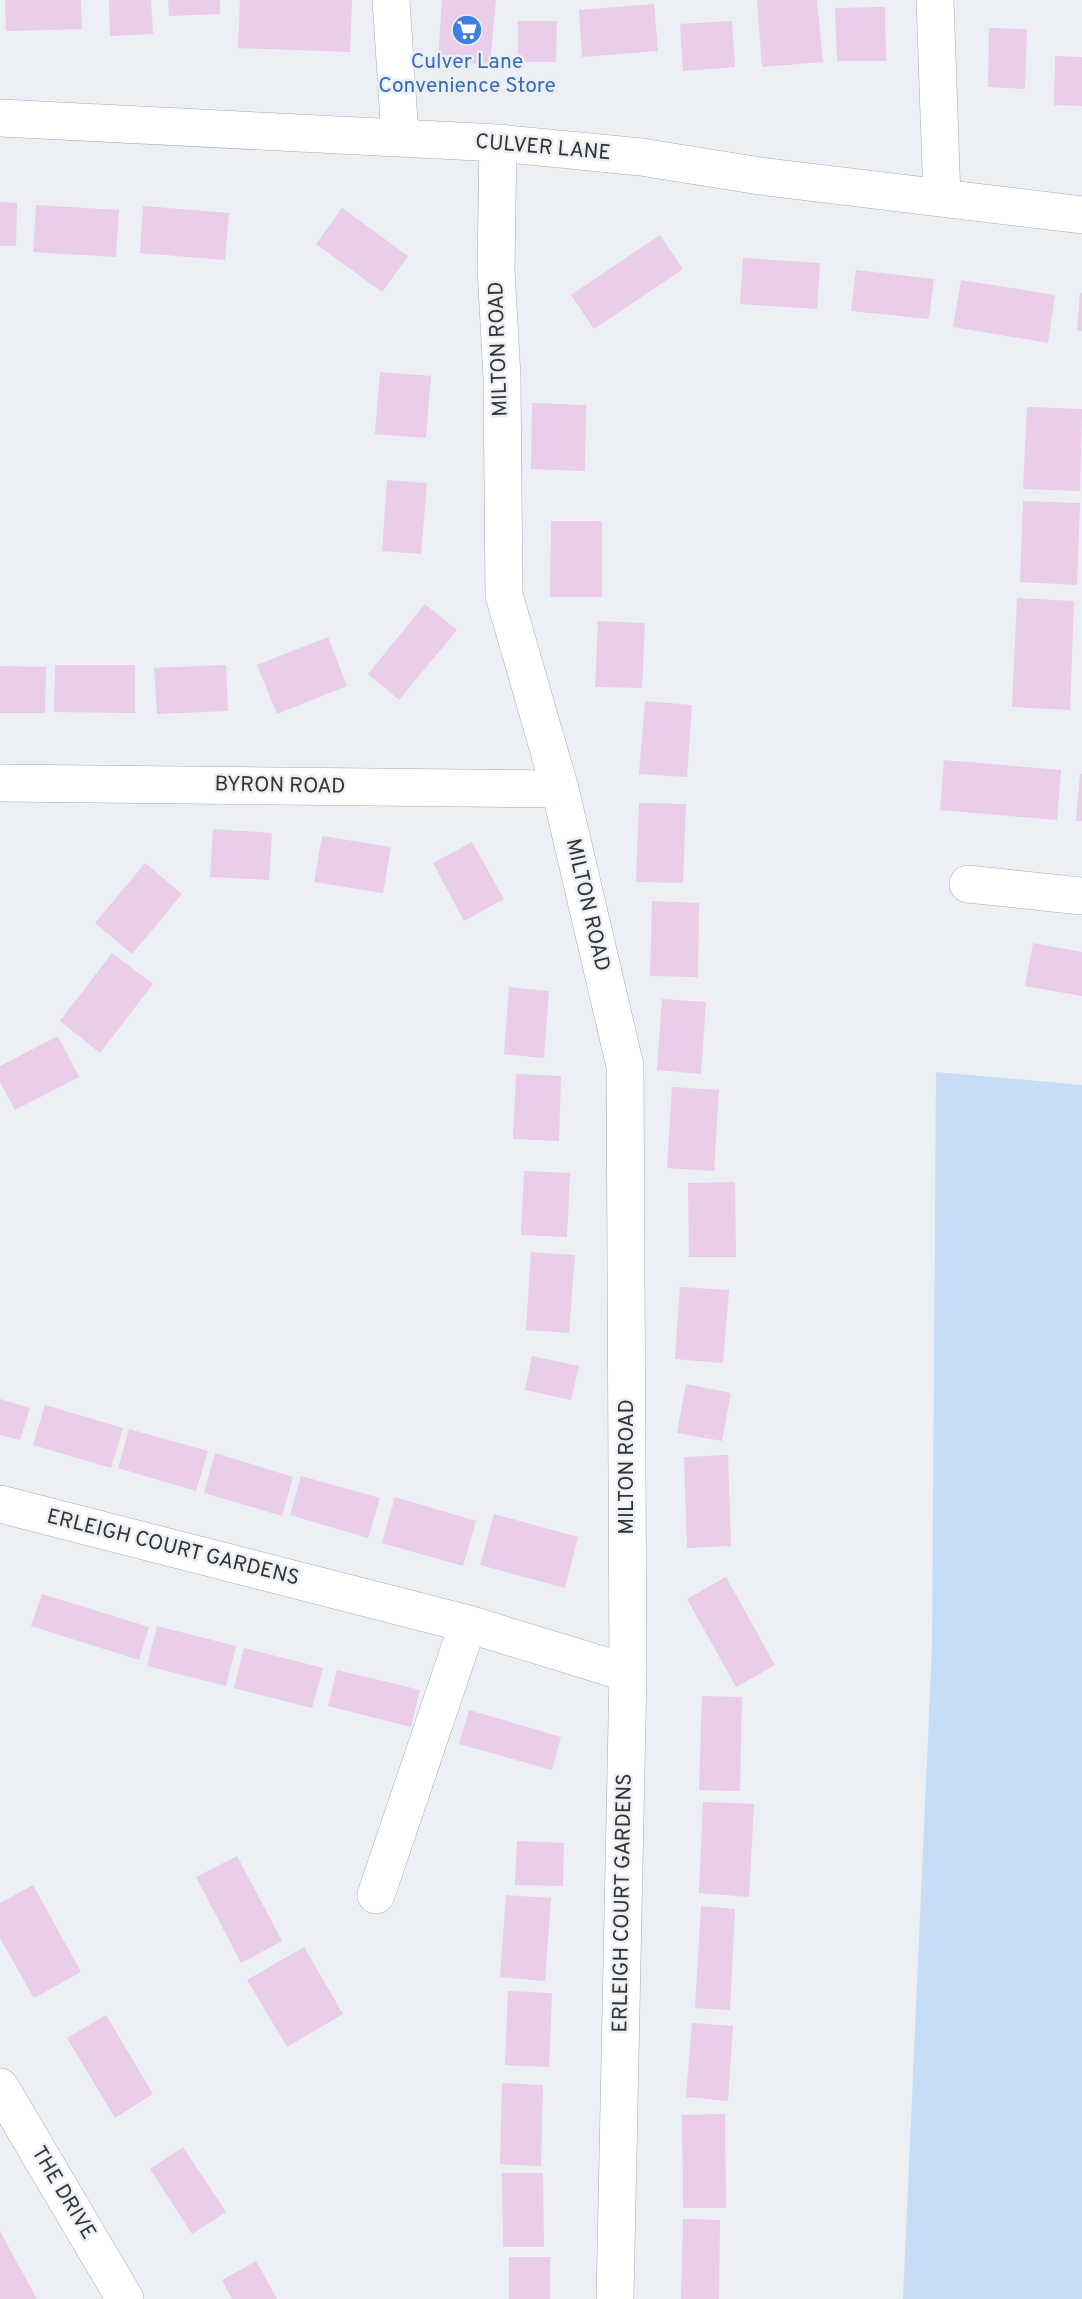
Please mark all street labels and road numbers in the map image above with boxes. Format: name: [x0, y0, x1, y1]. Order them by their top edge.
street label: CULVER LANE: [474, 129, 612, 167]
street label: MILTON ROAD: [483, 281, 515, 417]
street label: BYRON ROAD: [214, 771, 346, 801]
street label: MILTON ROAD: [559, 836, 615, 974]
street label: MILTON ROAD: [614, 1399, 641, 1535]
street label: ERLEIGH COURT GARDENS: [44, 1504, 302, 1592]
street label: ERLEIGH COURT GARDENS: [607, 1773, 639, 2033]
street label: THE DRIVE: [25, 2141, 101, 2245]

